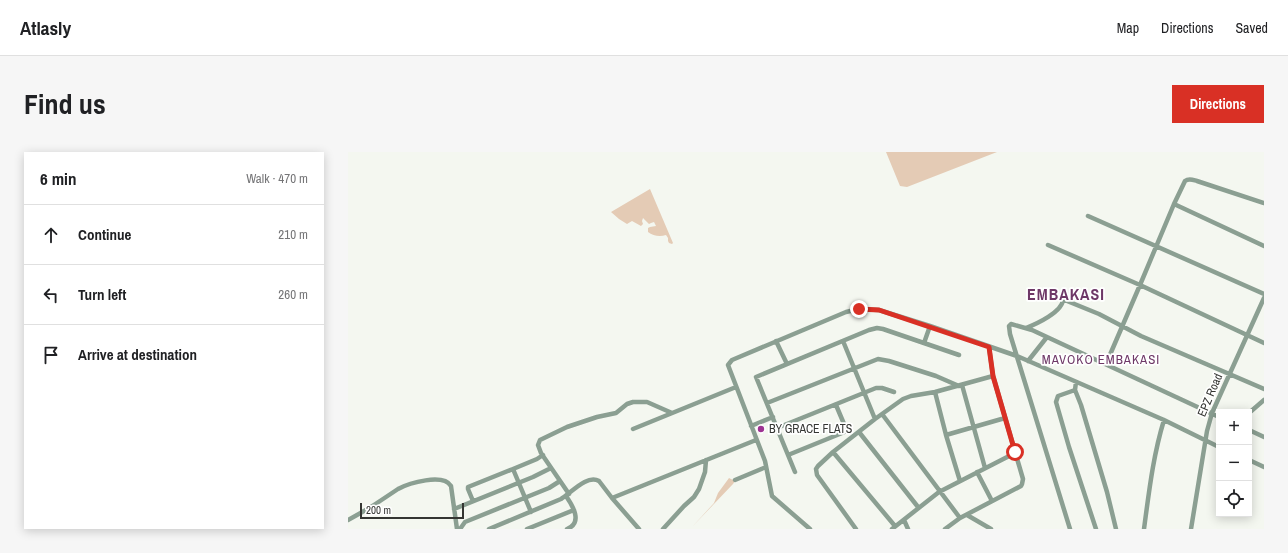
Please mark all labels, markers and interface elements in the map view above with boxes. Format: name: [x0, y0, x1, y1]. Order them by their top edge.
text: Atlasly: [20, 15, 71, 41]
text: Map: [1117, 19, 1139, 37]
text: Directions: [1161, 19, 1213, 37]
text: Saved: [1235, 19, 1268, 37]
text: Find us: [24, 85, 106, 123]
button: Directions: [1172, 85, 1264, 123]
text: 6 min: [40, 167, 76, 190]
text: Walk · 470 m: [246, 170, 308, 187]
icon: ahead: [40, 224, 62, 246]
text: Continue: [78, 224, 131, 245]
text: 210 m: [278, 226, 308, 243]
district label: EMBAKASI: [1027, 283, 1105, 305]
icon: left: [40, 284, 62, 306]
text: Turn left: [78, 284, 126, 305]
text: 260 m: [278, 286, 308, 303]
route end: [850, 300, 868, 318]
icon: arrive: [40, 344, 62, 366]
text: Arrive at destination: [78, 344, 197, 365]
district label: MAVOKO EMBAKASI: [1042, 351, 1160, 368]
street label: EPZ Road: [1194, 371, 1226, 419]
map controls: [1216, 409, 1252, 517]
button: +: [1216, 409, 1252, 445]
place label: BY GRACE FLATS: [769, 421, 853, 437]
marker: BY GRACE FLATS: [756, 424, 766, 434]
route start: [1006, 443, 1024, 461]
button: −: [1216, 445, 1252, 481]
button: locate: [1216, 481, 1252, 517]
scale bar: [360, 501, 464, 520]
text: 200 m: [366, 503, 391, 517]

